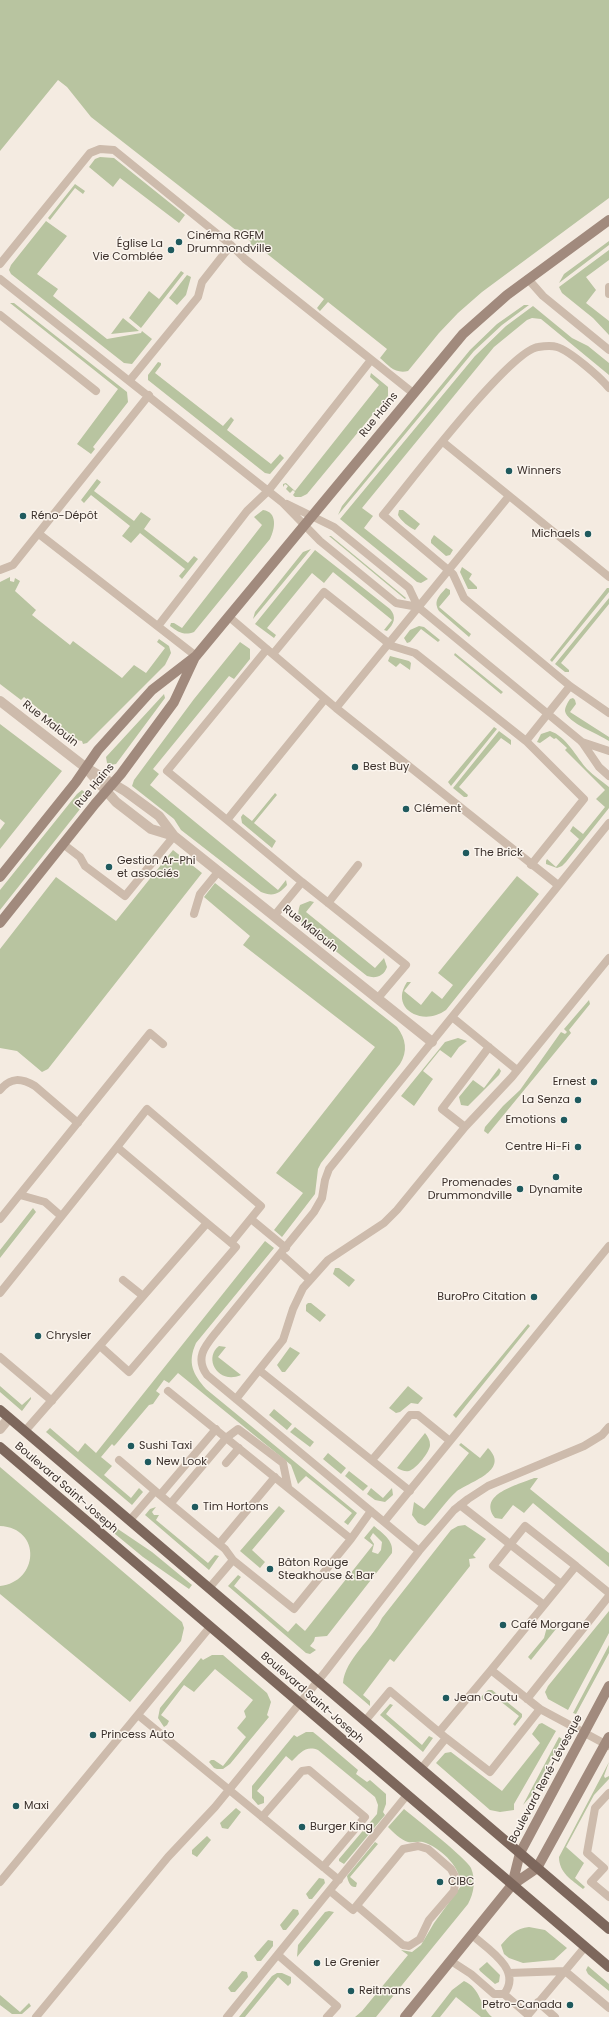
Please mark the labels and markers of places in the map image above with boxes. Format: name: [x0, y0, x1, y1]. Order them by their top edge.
place label: Cinéma RGFM Drummondville: [187, 229, 271, 255]
place label: Église La Vie Comblée: [92, 237, 163, 263]
marker: Cinéma RGFM Drummondville: [174, 237, 184, 247]
marker: Église La Vie Comblée: [166, 245, 176, 255]
place label: Winners: [517, 464, 561, 478]
marker: Winners: [504, 466, 514, 476]
place label: Réno-Dépôt: [31, 509, 98, 523]
marker: Réno-Dépôt: [18, 511, 28, 521]
place label: Michaels: [531, 527, 580, 541]
marker: Michaels: [583, 529, 593, 539]
place label: Best Buy: [363, 760, 409, 774]
marker: Best Buy: [350, 762, 360, 772]
place label: Clément: [414, 802, 461, 816]
marker: Clément: [401, 804, 411, 814]
place label: The Brick: [474, 846, 523, 860]
marker: The Brick: [461, 848, 471, 858]
place label: Gestion Ar-Phi et associés: [117, 854, 196, 880]
marker: Gestion Ar-Phi et associés: [104, 862, 114, 872]
place label: Ernest: [553, 1075, 586, 1089]
marker: Ernest: [589, 1077, 599, 1087]
place label: La Senza: [522, 1093, 570, 1107]
marker: La Senza: [573, 1095, 583, 1105]
place label: Emotions: [505, 1113, 556, 1127]
marker: Emotions: [559, 1115, 569, 1125]
place label: Centre Hi-Fi: [505, 1140, 570, 1154]
marker: Centre Hi-Fi: [573, 1142, 583, 1152]
marker: Dynamite: [551, 1172, 561, 1182]
place label: Promenades Drummondville: [428, 1176, 512, 1202]
place label: Dynamite: [529, 1183, 583, 1197]
marker: Promenades Drummondville: [515, 1184, 525, 1194]
place label: BuroPro Citation: [437, 1290, 526, 1304]
marker: BuroPro Citation: [529, 1292, 539, 1302]
place label: Chrysler: [46, 1329, 91, 1343]
marker: Chrysler: [33, 1331, 43, 1341]
place label: Sushi Taxi: [139, 1439, 192, 1453]
marker: Sushi Taxi: [126, 1441, 136, 1451]
place label: New Look: [156, 1455, 207, 1469]
marker: New Look: [143, 1457, 153, 1467]
place label: Tim Hortons: [203, 1500, 269, 1514]
marker: Tim Hortons: [190, 1502, 200, 1512]
place label: Bâton Rouge Steakhouse & Bar: [278, 1556, 374, 1582]
marker: Bâton Rouge Steakhouse & Bar: [265, 1564, 275, 1574]
place label: Café Morgane: [511, 1618, 590, 1632]
marker: Café Morgane: [498, 1620, 508, 1630]
place label: Jean Coutu: [454, 1691, 518, 1705]
marker: Jean Coutu: [441, 1693, 451, 1703]
place label: Princess Auto: [101, 1728, 175, 1742]
marker: Princess Auto: [88, 1730, 98, 1740]
place label: Maxi: [24, 1799, 49, 1813]
marker: Maxi: [11, 1801, 21, 1811]
place label: Burger King: [310, 1820, 373, 1834]
marker: Burger King: [297, 1822, 307, 1832]
place label: CIBC: [448, 1875, 474, 1889]
marker: CIBC: [435, 1877, 445, 1887]
place label: Le Grenier: [325, 1956, 380, 1970]
marker: Le Grenier: [312, 1958, 322, 1968]
place label: Reitmans: [359, 1984, 411, 1998]
marker: Reitmans: [346, 1986, 356, 1996]
place label: Petro-Canada: [482, 1998, 562, 2012]
marker: Petro-Canada: [565, 2000, 575, 2010]

